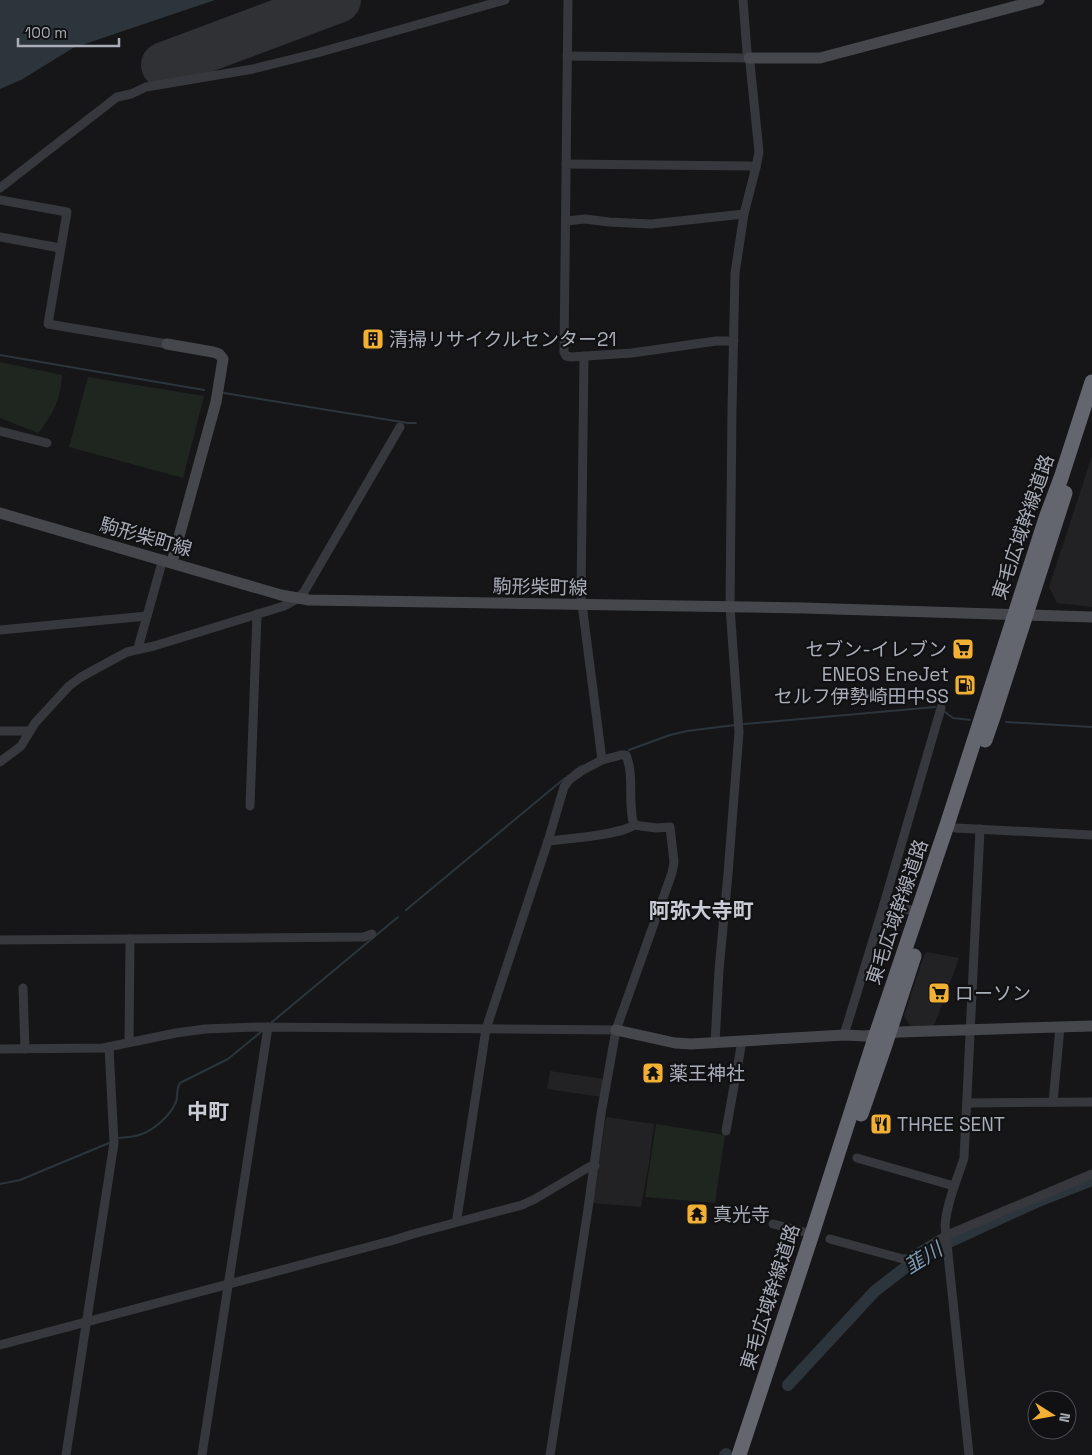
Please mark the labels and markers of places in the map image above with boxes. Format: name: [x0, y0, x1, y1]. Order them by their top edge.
building icon: 清掃リサイクルセンター21: [361, 327, 385, 351]
place label: 清掃リサイクルセンター21: [389, 327, 616, 352]
place label: セブン-イレブン: [805, 637, 947, 662]
supermarket icon: セブン-イレブン: [951, 637, 975, 661]
place label: ENEOS EneJet セルフ伊勢崎田中SS: [774, 662, 949, 709]
fuel station icon: ENEOS EneJet セルフ伊勢崎田中SS: [953, 673, 977, 697]
supermarket icon: ローソン: [927, 981, 951, 1005]
place label: ローソン: [955, 981, 1031, 1006]
temple icon: 薬王神社: [641, 1061, 665, 1085]
place label: 薬王神社: [669, 1061, 745, 1086]
restaurant icon: THREE SENT: [869, 1112, 893, 1136]
place label: THREE SENT: [897, 1112, 1005, 1137]
temple icon: 真光寺: [685, 1202, 709, 1226]
place label: 真光寺: [713, 1202, 770, 1227]

